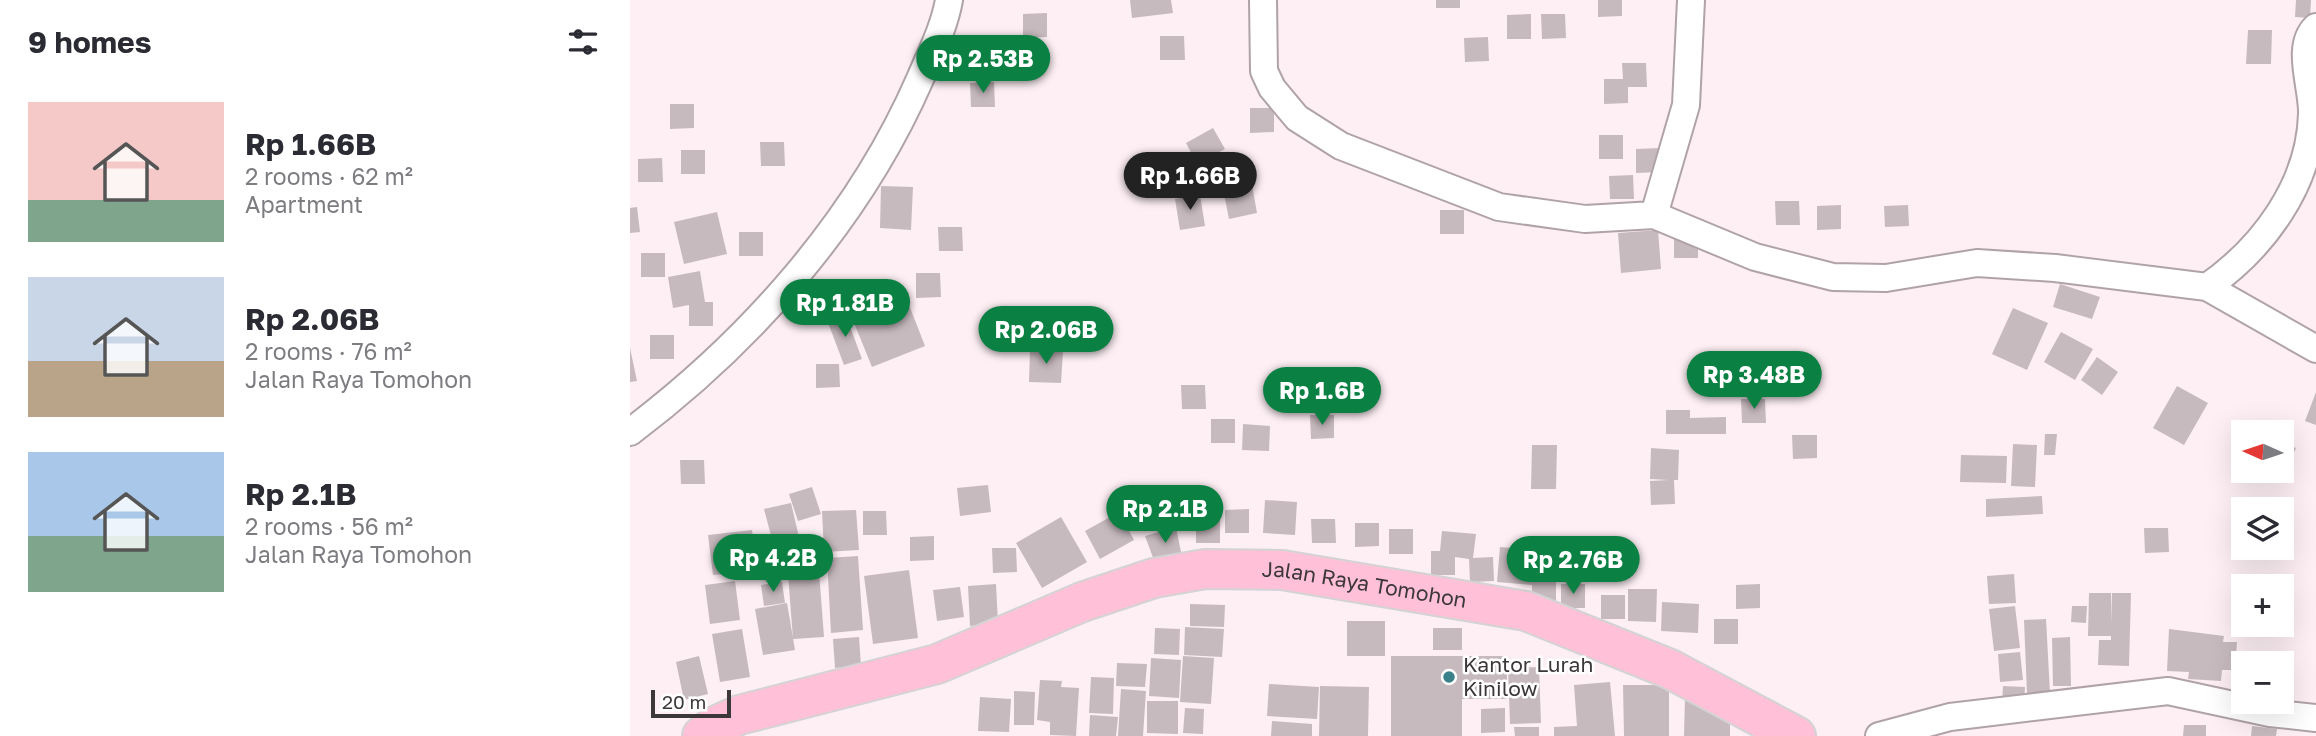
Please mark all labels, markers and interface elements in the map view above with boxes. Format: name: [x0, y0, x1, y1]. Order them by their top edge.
icon: filters: [564, 23, 602, 61]
text: 9 homes: [28, 24, 151, 60]
pin: Rp 2.53B: [911, 36, 1055, 95]
text: Rp 2.53B: [932, 44, 1034, 72]
text: Rp 1.66B: [245, 126, 376, 162]
icon: home: [84, 130, 168, 214]
pin: Rp 1.66B: [1118, 152, 1262, 212]
text: Rp 1.66B: [1140, 161, 1240, 189]
text: 2 rooms · 62 m²: [245, 162, 413, 190]
text: Apartment: [245, 190, 363, 218]
pin: Rp 1.81B: [773, 280, 917, 339]
text: Rp 1.81B: [796, 288, 894, 316]
text: Rp 2.06B: [245, 301, 379, 337]
icon: home: [84, 305, 168, 389]
pin: Rp 2.06B: [974, 306, 1118, 366]
text: Rp 2.06B: [994, 315, 1098, 343]
text: 2 rooms · 76 m²: [245, 337, 412, 365]
pin: Rp 3.48B: [1682, 352, 1826, 411]
text: Rp 3.48B: [1703, 360, 1805, 388]
text: Jalan Raya Tomohon: [245, 365, 472, 393]
pin: Rp 1.6B: [1257, 368, 1387, 427]
text: Rp 1.6B: [1279, 376, 1365, 404]
north arrow: [2231, 420, 2294, 483]
map controls: [2231, 420, 2294, 714]
text: Rp 2.1B: [245, 476, 356, 512]
icon: home: [84, 480, 168, 564]
pin: Rp 2.1B: [1100, 486, 1230, 545]
text: Rp 2.1B: [1122, 494, 1208, 522]
button: layers: [2231, 497, 2294, 560]
text: 2 rooms · 56 m²: [245, 512, 413, 540]
pin: Rp 4.2B: [708, 534, 838, 594]
pin: Rp 2.76B: [1501, 536, 1645, 596]
text: Jalan Raya Tomohon: [245, 540, 472, 568]
text: Rp 4.2B: [729, 543, 817, 571]
text: Rp 2.76B: [1523, 545, 1623, 573]
street label: Jalan Raya Tomohon: [1261, 556, 1469, 613]
button: +: [2231, 574, 2294, 637]
place label: Kantor Lurah Kinilow: [1463, 651, 1593, 701]
button: −: [2231, 651, 2294, 714]
marker: Kantor Lurah Kinilow: [1441, 669, 1457, 685]
scale bar: [651, 687, 732, 719]
text: 20 m: [662, 690, 706, 713]

